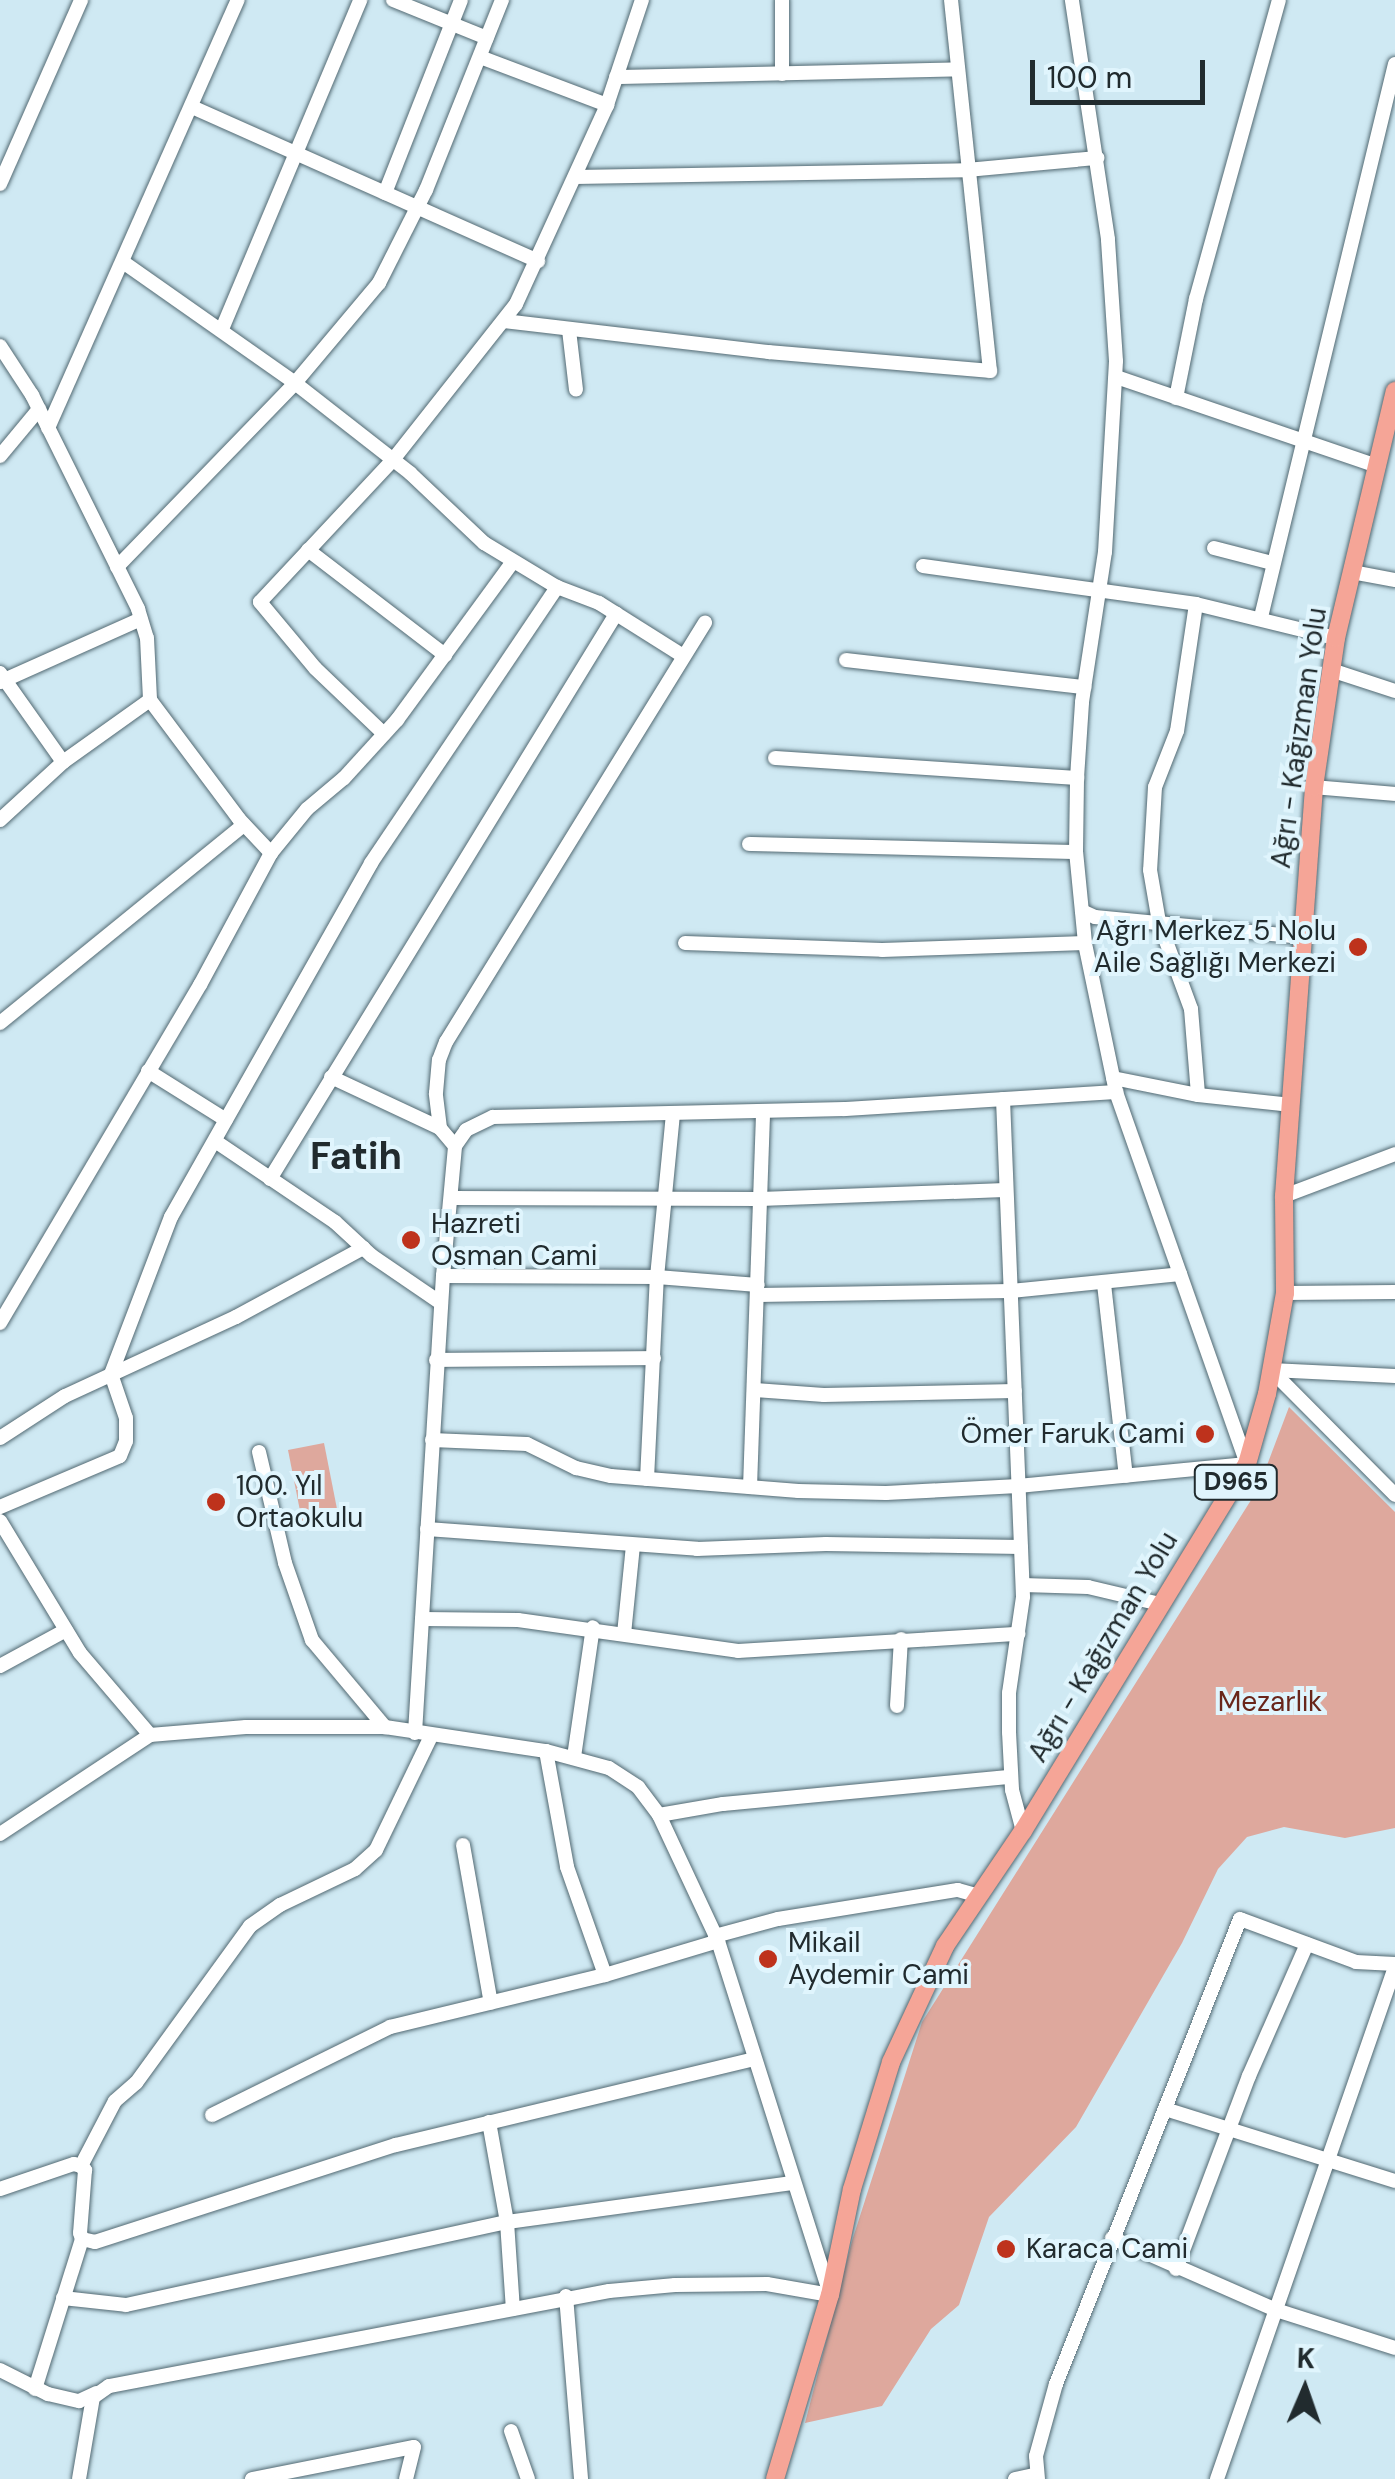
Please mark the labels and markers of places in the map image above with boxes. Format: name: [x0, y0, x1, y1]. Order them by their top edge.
place label: Ağrı Merkez 5 Nolu Aile Sağlığı Merkezi: [1094, 914, 1336, 980]
marker: Ağrı Merkez 5 Nolu Aile Sağlığı Merkezi: [1345, 934, 1371, 960]
place label: Hazreti Osman Cami: [431, 1207, 597, 1273]
marker: Hazreti Osman Cami: [400, 1229, 422, 1251]
place label: Ömer Faruk Cami: [960, 1417, 1185, 1451]
marker: Ömer Faruk Cami: [1194, 1423, 1216, 1445]
place label: 100. Yıl Ortaokulu: [236, 1469, 363, 1535]
marker: 100. Yıl Ortaokulu: [205, 1491, 227, 1513]
place label: Mikail Aydemir Cami: [788, 1926, 969, 1992]
marker: Mikail Aydemir Cami: [757, 1948, 779, 1970]
place label: Karaca Cami: [1026, 2232, 1188, 2266]
marker: Karaca Cami: [995, 2238, 1017, 2260]

